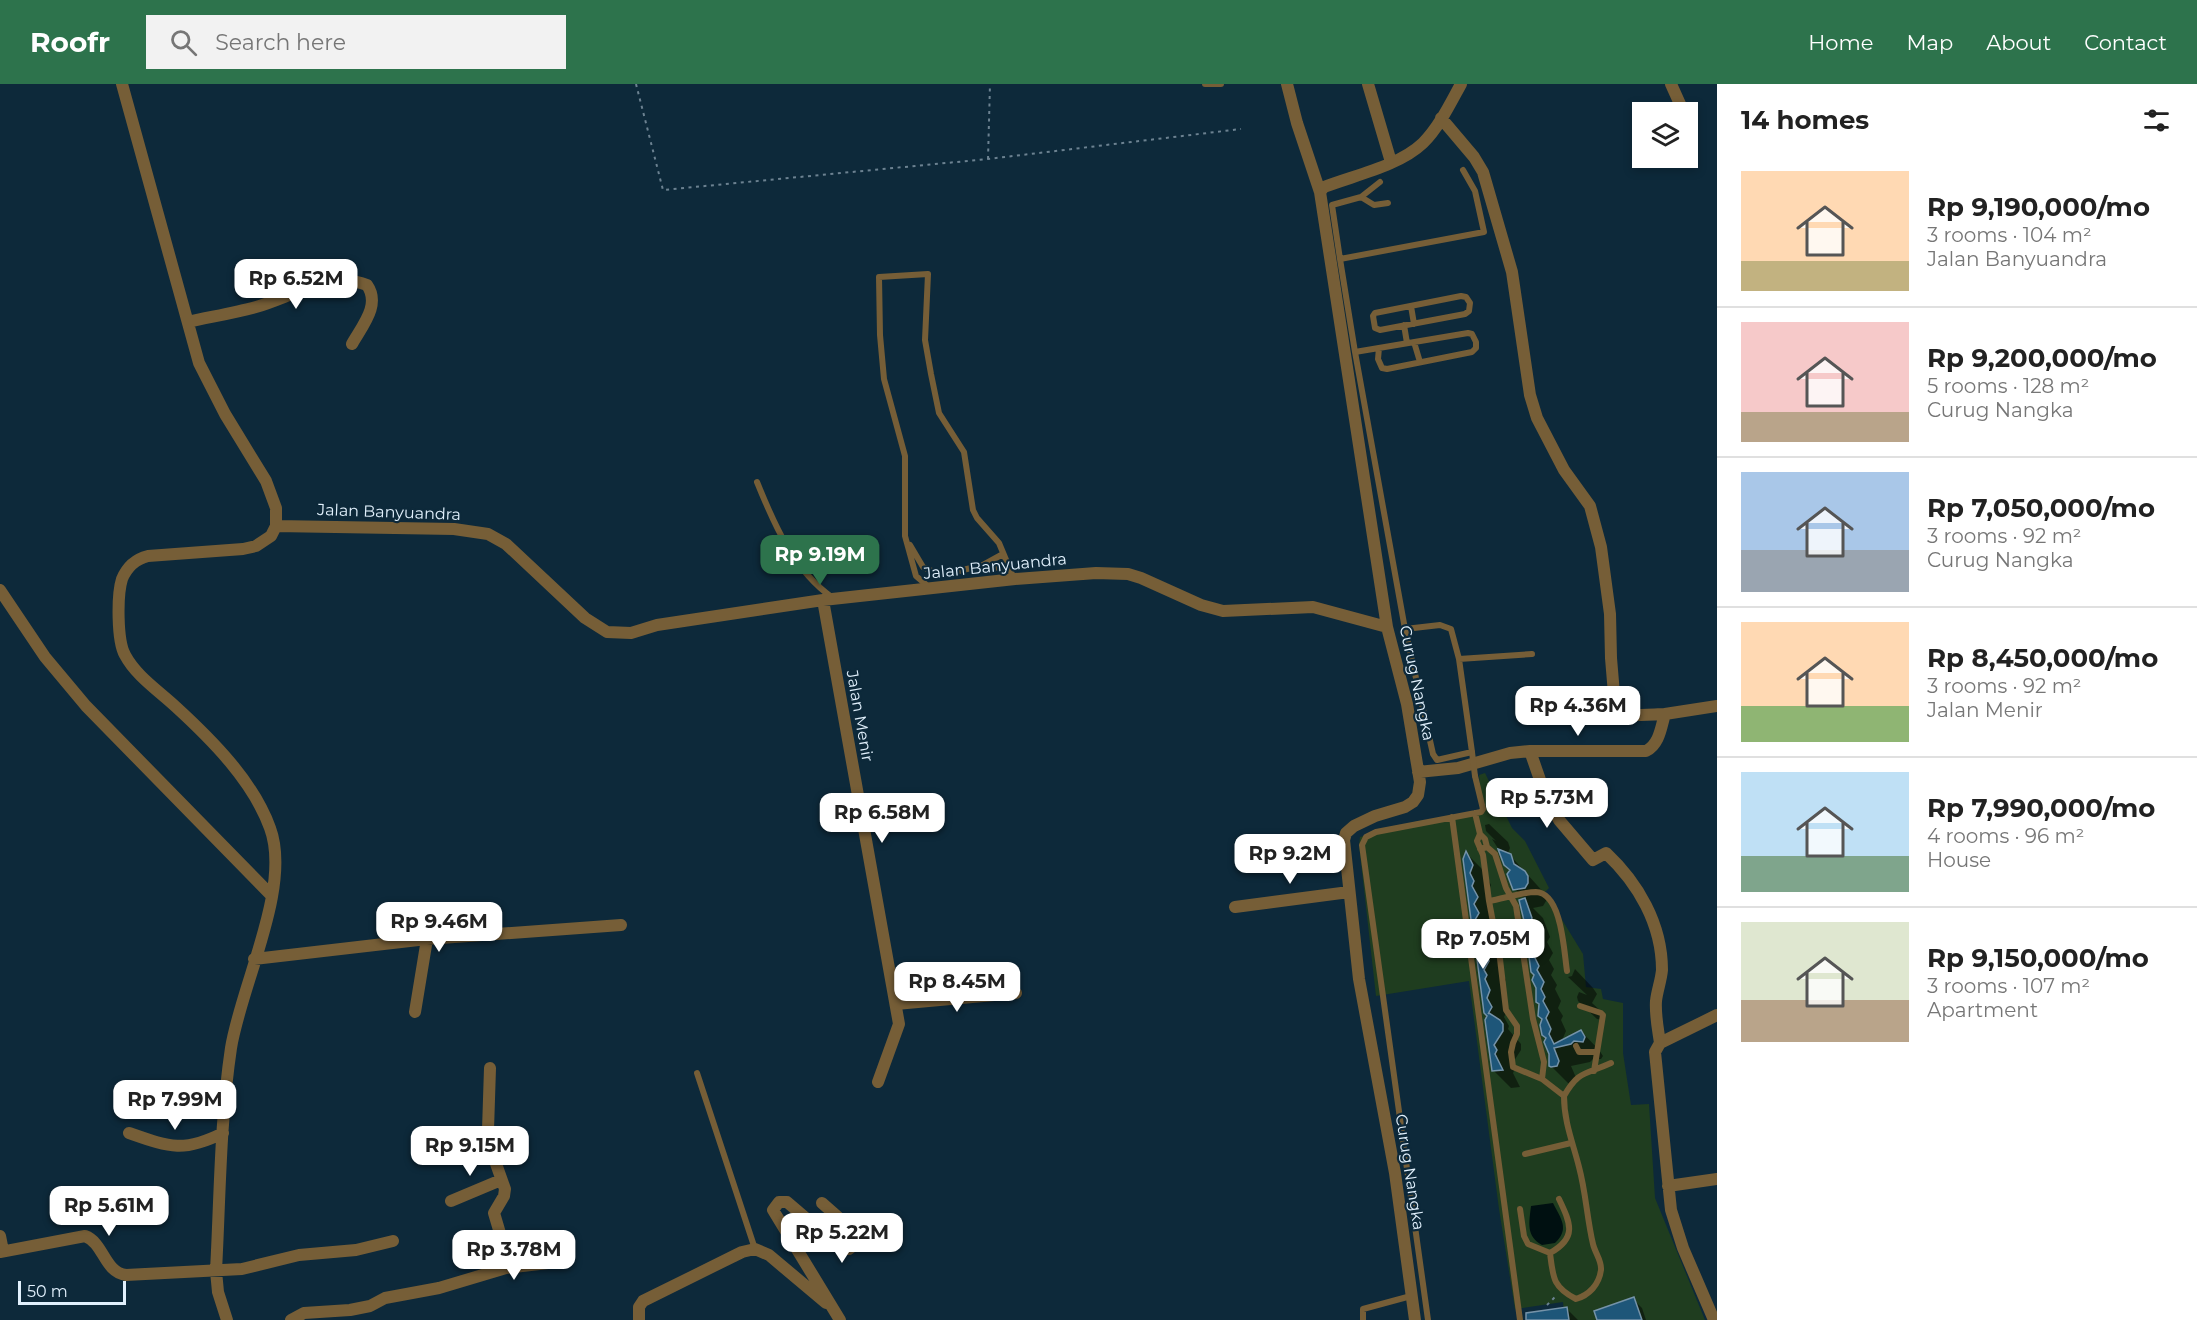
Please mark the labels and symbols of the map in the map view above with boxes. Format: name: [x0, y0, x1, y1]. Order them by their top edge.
pin: Rp 6.52M: [234, 259, 358, 310]
street label: Jalan Banyuandra: [316, 500, 461, 524]
pin: Rp 9.19M: [758, 535, 882, 586]
street label: Jalan Banyuandra: [921, 549, 1068, 583]
street label: Curug Nangka: [1396, 624, 1438, 742]
street label: Jalan Menir: [842, 668, 877, 763]
pin: Rp 4.36M: [1516, 686, 1640, 737]
pin: Rp 5.73M: [1485, 778, 1609, 829]
pin: Rp 6.58M: [820, 793, 944, 844]
pin: Rp 9.2M: [1235, 834, 1345, 885]
pin: Rp 9.46M: [377, 902, 501, 953]
pin: Rp 7.05M: [1421, 919, 1545, 970]
pin: Rp 8.45M: [895, 962, 1019, 1013]
pin: Rp 7.99M: [113, 1080, 237, 1131]
street label: Curug Nangka: [1391, 1113, 1429, 1231]
pin: Rp 9.15M: [408, 1126, 532, 1177]
pin: Rp 5.61M: [47, 1186, 171, 1237]
pin: Rp 5.22M: [780, 1213, 904, 1264]
pin: Rp 3.78M: [452, 1230, 576, 1281]
scale bar: [18, 1278, 126, 1306]

